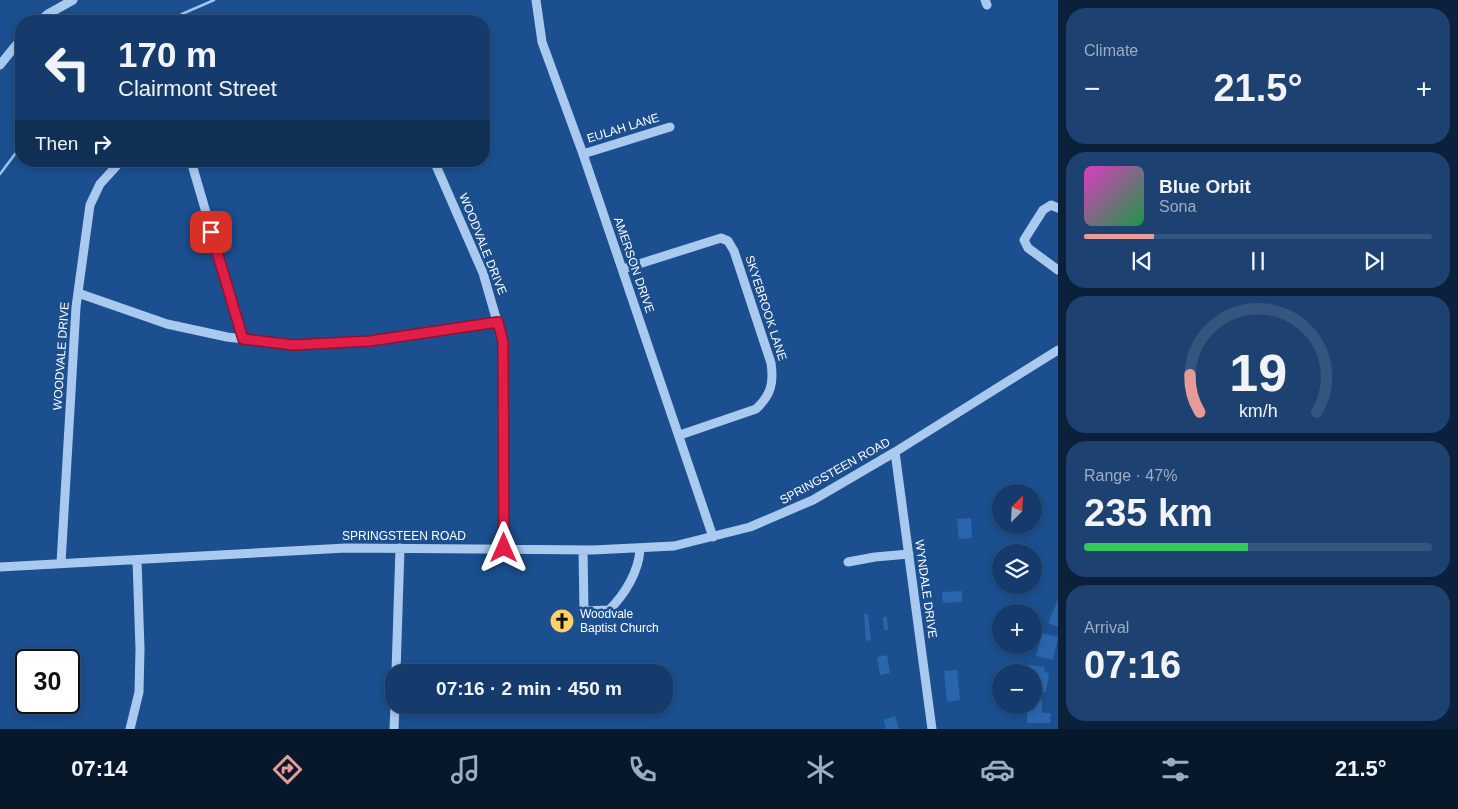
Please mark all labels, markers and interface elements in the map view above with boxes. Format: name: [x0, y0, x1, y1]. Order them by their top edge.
icon: left: [35, 35, 100, 100]
text: 170 m: [118, 35, 217, 74]
text: Climate: [1084, 42, 1138, 59]
text: 21.5°: [1213, 67, 1303, 109]
text: −: [1084, 73, 1100, 104]
text: +: [1416, 73, 1432, 104]
text: Clairmont Street: [118, 76, 277, 101]
street label: EULAH LANE: [585, 110, 661, 146]
icon: right: [88, 130, 116, 158]
text: Then: [35, 133, 78, 154]
text: Blue Orbit: [1159, 176, 1251, 197]
street label: WOODVALE DRIVE: [456, 191, 510, 297]
text: Sona: [1159, 198, 1196, 215]
pin: [190, 211, 232, 253]
street label: AMERSON DRIVE: [611, 215, 657, 315]
icon: arrive: [197, 218, 225, 246]
icon: previous: [1128, 247, 1156, 275]
icon: pause: [1244, 247, 1272, 275]
icon: next: [1360, 247, 1388, 275]
street label: SKYEBROOK LANE: [742, 254, 790, 362]
street label: WOODVALE DRIVE: [50, 301, 72, 411]
text: 19: [1229, 344, 1287, 402]
text: km/h: [1239, 401, 1277, 421]
street label: SPRINGSTEEN ROAD: [777, 435, 893, 507]
text: Range · 47%: [1084, 467, 1177, 484]
north arrow: [992, 484, 1042, 534]
map controls: [992, 484, 1042, 714]
text: 235 km: [1084, 492, 1213, 534]
position arrow: [477, 521, 529, 573]
street label: SPRINGSTEEN ROAD: [342, 529, 466, 543]
street label: WYNDALE DRIVE: [912, 539, 940, 639]
button: layers: [992, 544, 1042, 594]
button: +: [992, 604, 1042, 654]
place label: Woodvale Baptist Church: [580, 607, 659, 635]
church icon: Woodvale Baptist Church: [549, 608, 575, 634]
text: Arrival: [1084, 619, 1129, 636]
text: 07:16: [1084, 644, 1181, 686]
speed limit sign: 30: [15, 649, 80, 714]
button: −: [992, 664, 1042, 714]
text: 07:16 · 2 min · 450 m: [436, 678, 622, 699]
icon: directions: [270, 752, 305, 787]
icon: music: [448, 752, 483, 787]
icon: phone: [625, 752, 660, 787]
icon: climate: [803, 752, 838, 787]
icon: car: [980, 752, 1015, 787]
icon: filters: [1158, 752, 1193, 787]
text: 07:14: [71, 756, 128, 781]
text: 21.5°: [1335, 756, 1387, 781]

